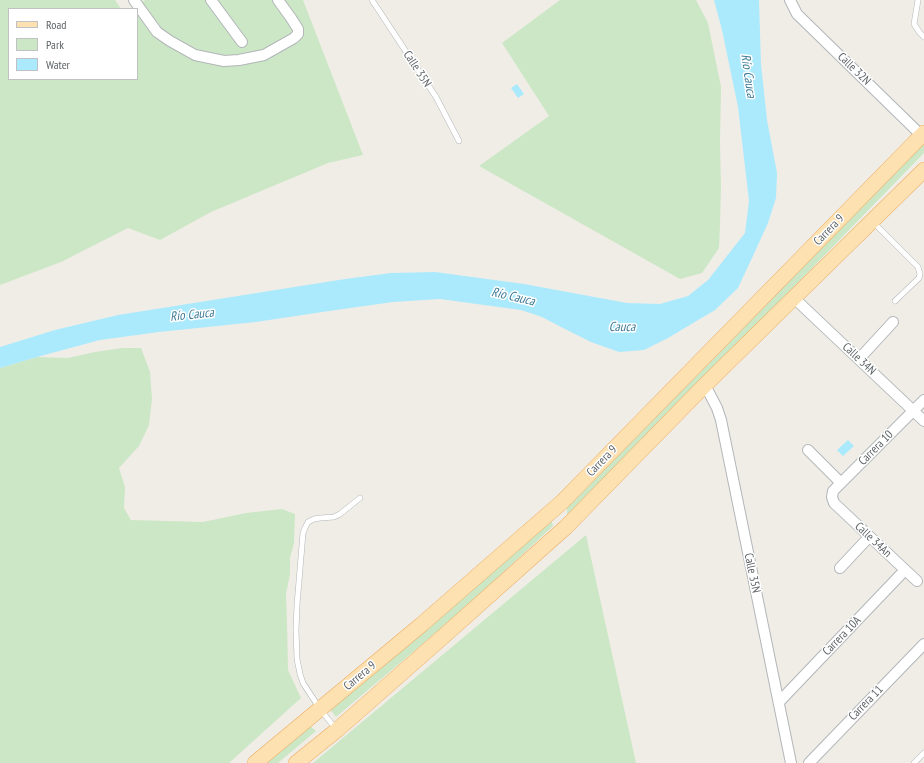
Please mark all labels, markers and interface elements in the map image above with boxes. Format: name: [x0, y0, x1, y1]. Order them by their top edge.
legend: [8, 8, 138, 80]
text: Road: [46, 17, 66, 32]
text: Park: [46, 37, 64, 52]
street label: Calle 35N: [400, 48, 434, 90]
street label: Calle 32N: [834, 50, 874, 88]
water label: Río Cauca: [737, 53, 759, 99]
text: Water: [46, 57, 70, 72]
street label: Carrera 9: [811, 211, 847, 249]
water label: Río Cauca: [490, 284, 536, 310]
water label: Río Cauca: [169, 305, 215, 325]
water label: Cauca: [609, 319, 635, 335]
street label: Calle 34N: [839, 340, 879, 378]
street label: Carrera 10: [856, 428, 896, 468]
street label: Carrera 9: [584, 442, 620, 480]
street label: Calle 34An: [852, 519, 894, 561]
street label: Calle 35N: [741, 552, 763, 594]
street label: Carrera 10A: [820, 613, 864, 659]
street label: Carrera 9: [341, 658, 379, 694]
street label: Carrera 11: [846, 682, 886, 724]

